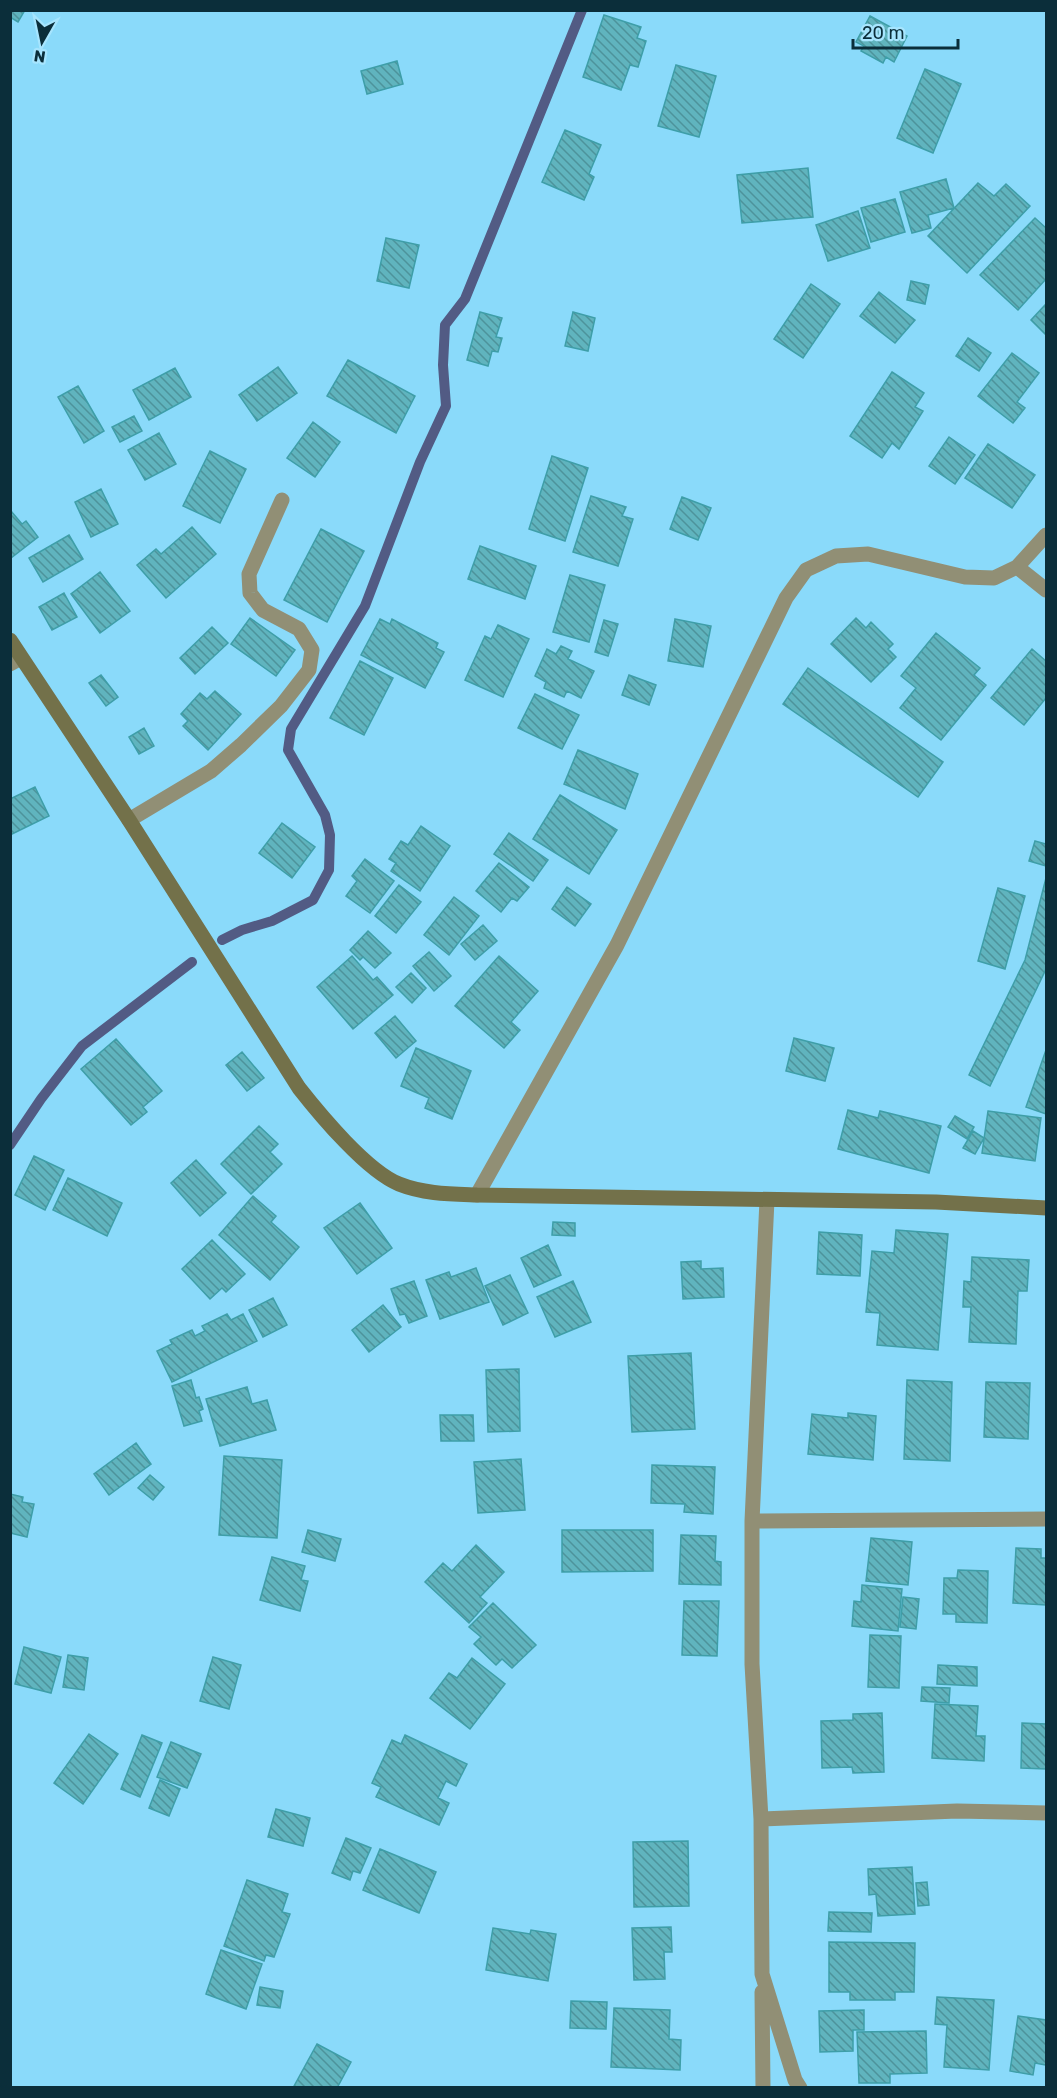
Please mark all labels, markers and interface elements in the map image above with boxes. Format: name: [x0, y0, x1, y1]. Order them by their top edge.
north arrow: [12, 12, 72, 72]
scale bar: [853, 12, 958, 50]
text: 20 m: [862, 22, 904, 44]
text: N: [33, 46, 47, 67]

